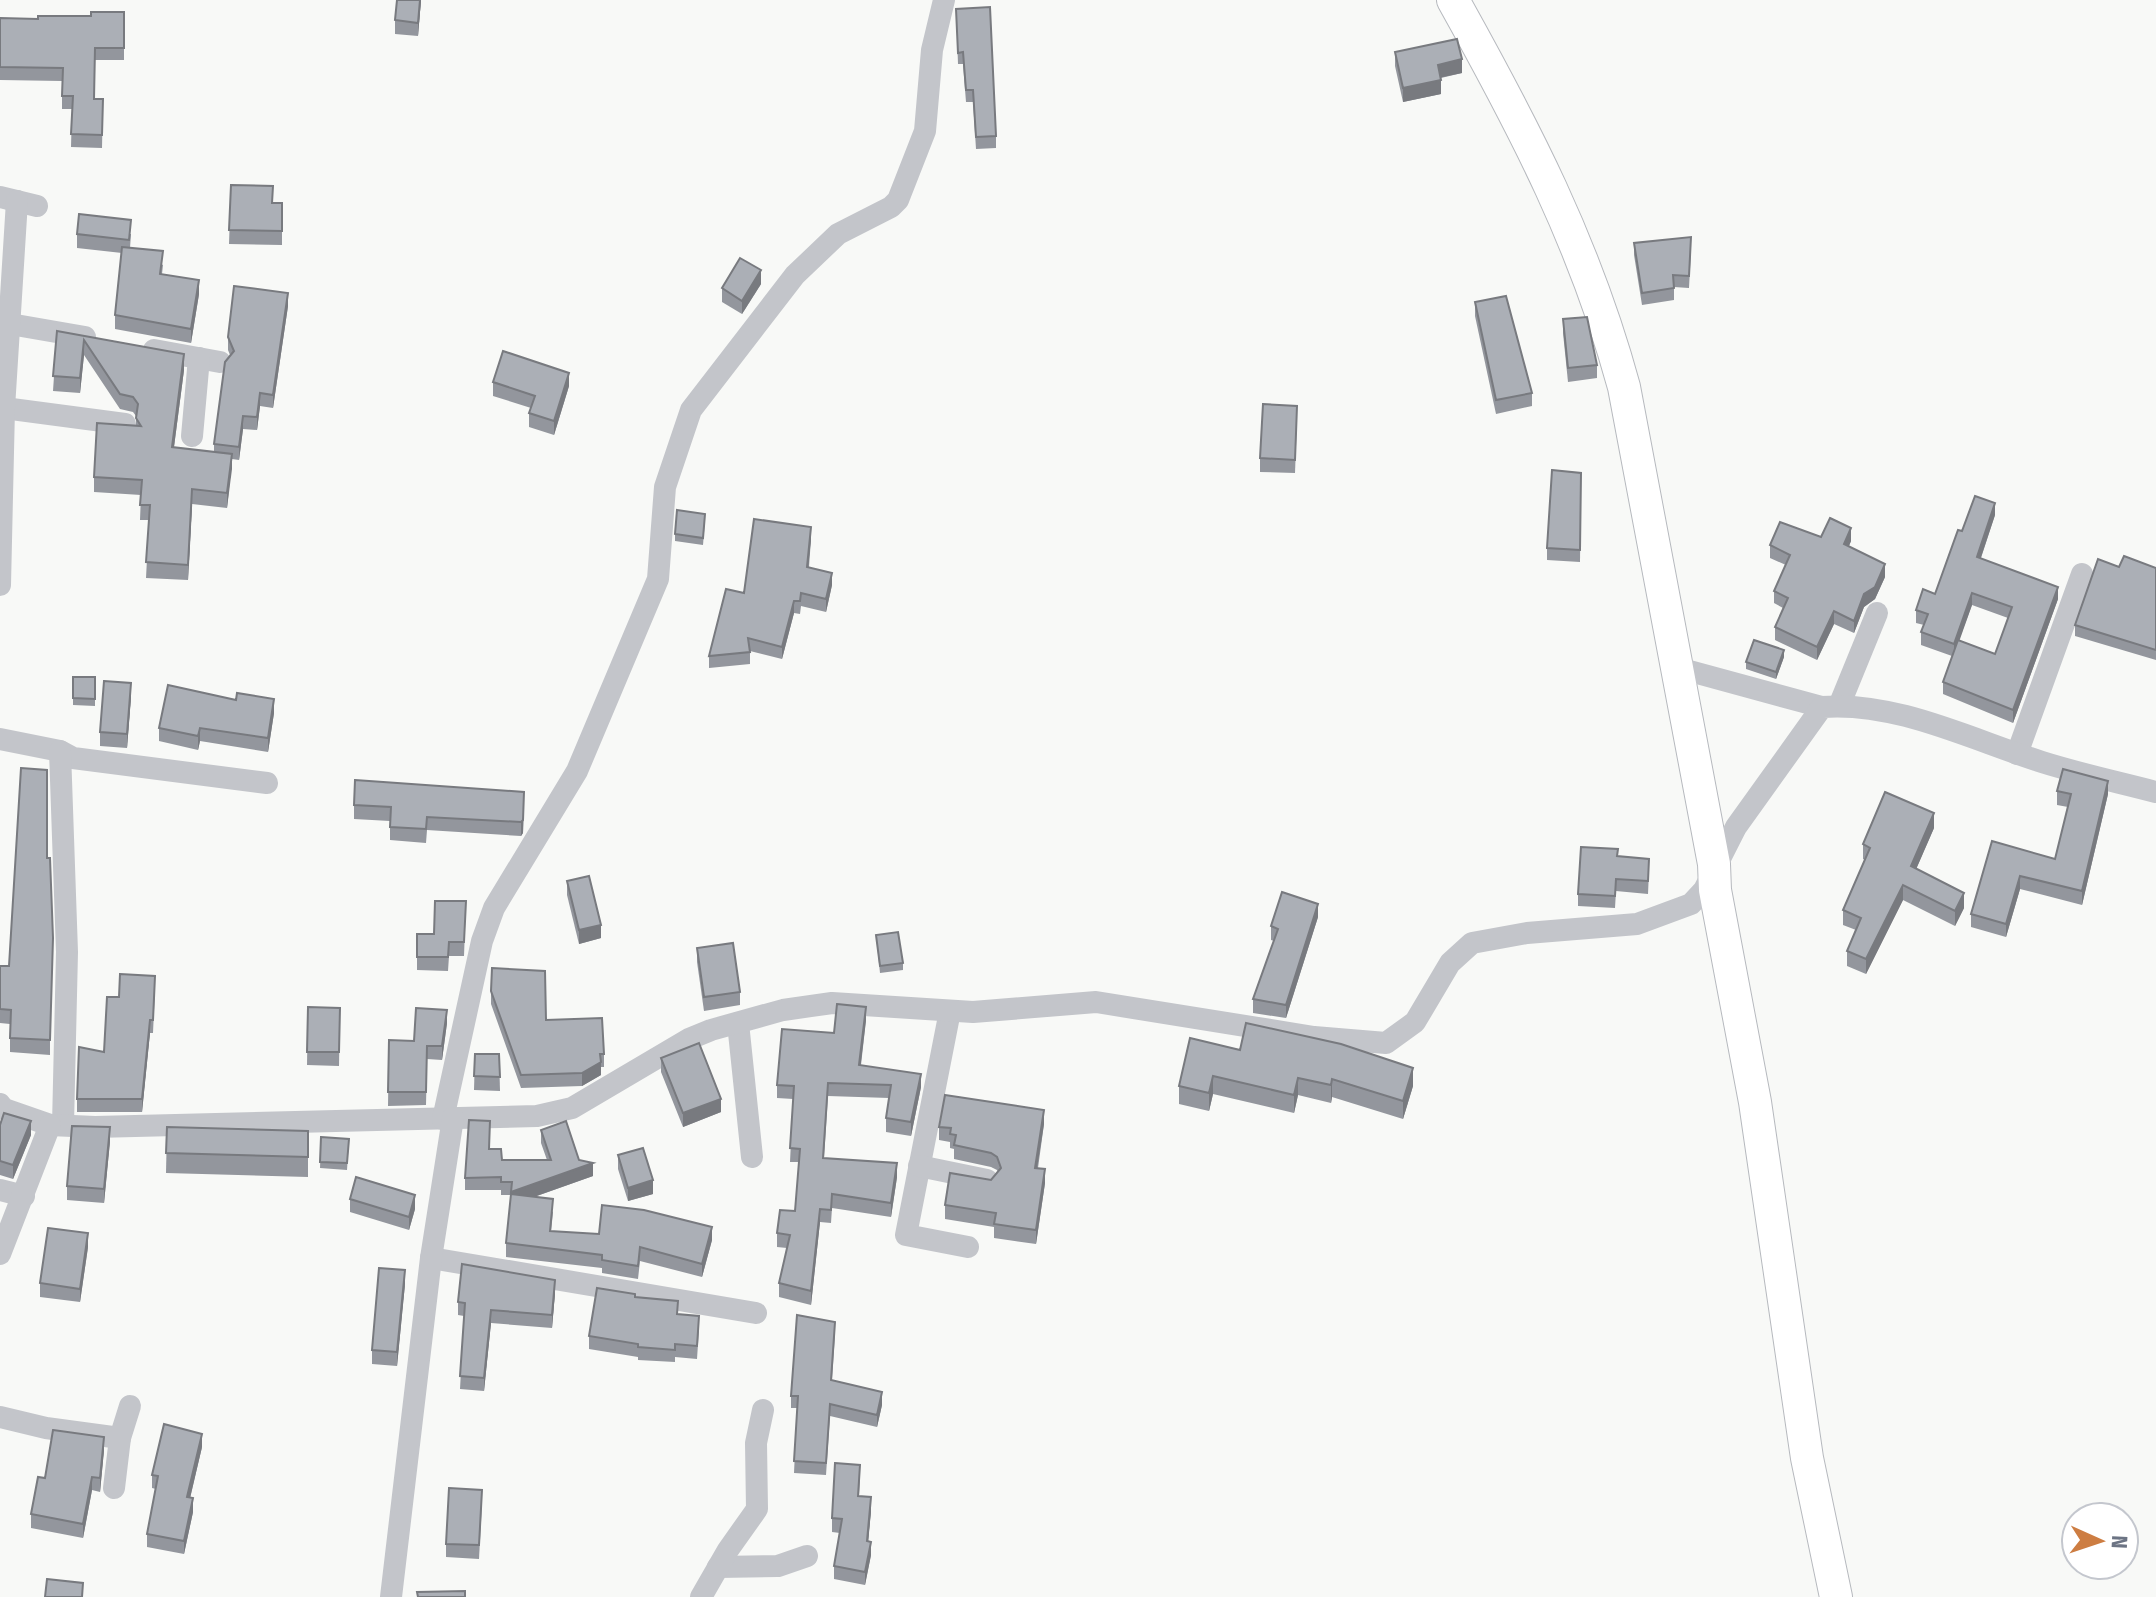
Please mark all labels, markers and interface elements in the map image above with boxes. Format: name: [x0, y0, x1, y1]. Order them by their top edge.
north arrow: [2060, 1501, 2140, 1581]
text: N: [2106, 1535, 2133, 1549]

